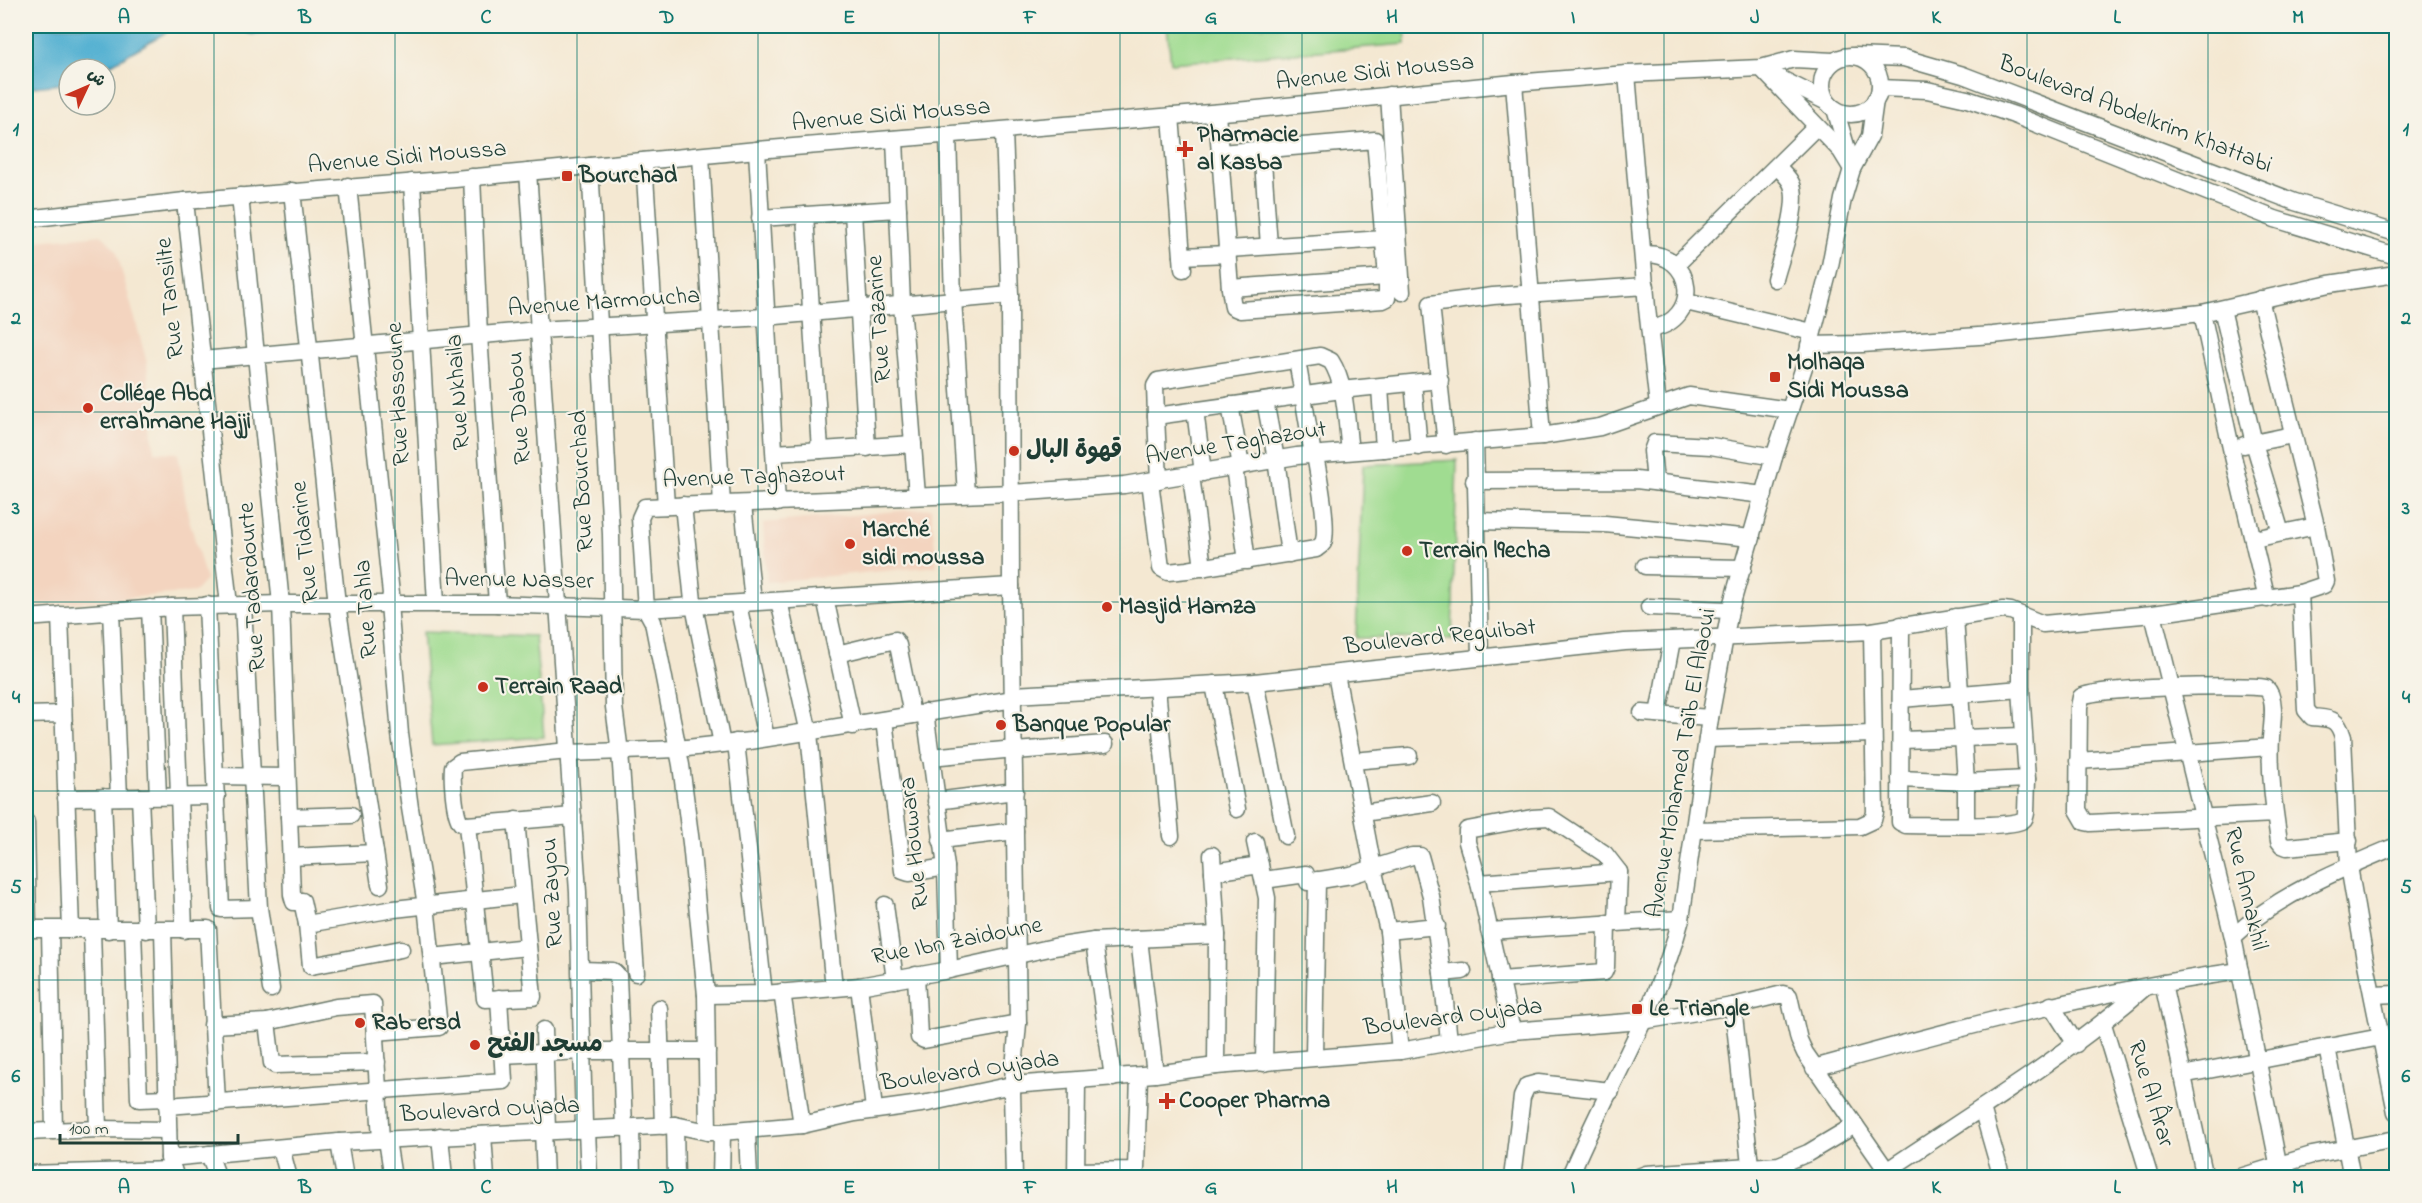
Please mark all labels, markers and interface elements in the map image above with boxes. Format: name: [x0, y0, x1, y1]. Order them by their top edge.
text: A: [118, 4, 130, 33]
text: B: [297, 4, 312, 33]
text: C: [481, 4, 492, 33]
text: D: [659, 4, 674, 33]
text: E: [843, 4, 855, 33]
text: F: [1023, 4, 1037, 33]
text: G: [1205, 4, 1218, 33]
text: H: [1386, 4, 1398, 33]
text: I: [1571, 4, 1576, 33]
text: J: [1750, 4, 1760, 33]
text: K: [1931, 4, 1942, 33]
text: L: [2113, 4, 2121, 33]
text: M: [2292, 4, 2304, 33]
street label: Avenue Sidi Moussa: [1274, 45, 1476, 101]
street label: Boulevard Abdelkrim Khattabi: [1992, 46, 2277, 183]
north arrow: [57, 57, 117, 117]
text: ش: [82, 63, 111, 93]
street label: Avenue Sidi Moussa: [790, 90, 992, 142]
text: 1: [13, 116, 20, 145]
text: 1: [2403, 116, 2410, 145]
place label: Pharmacie al Kasba: [1197, 118, 1300, 181]
street label: Avenue Sidi Moussa: [306, 132, 508, 184]
marker: Pharmacie al Kasba: [1178, 142, 1192, 156]
place label: Bourchad: [578, 159, 678, 194]
marker: Bourchad: [560, 169, 574, 183]
street label: Rue Tansilte: [147, 235, 195, 360]
street label: Rue Tazarine: [858, 254, 902, 384]
street label: Avenue Marmoucha: [507, 279, 701, 327]
text: 2: [10, 305, 21, 334]
text: 2: [2400, 305, 2411, 334]
street label: Rue Hassoune: [378, 321, 420, 467]
street label: Rue Nkhaila: [437, 333, 481, 451]
place label: Molhaqa Sidi Moussa: [1787, 346, 1909, 409]
street label: Rue Dabou: [499, 350, 541, 466]
marker: Molhaqa Sidi Moussa: [1768, 370, 1782, 384]
place label: Collége Abd errahmane Hajji: [100, 377, 251, 440]
marker: Collége Abd errahmane Hajji: [81, 401, 95, 415]
street label: Rue Bourchad: [562, 409, 604, 553]
street label: Avenue Taghazout: [1143, 412, 1329, 476]
place label: قهوة البال: [1026, 434, 1122, 469]
marker: قهوة البال: [1007, 444, 1021, 458]
street label: Avenue Taghazout: [662, 457, 846, 499]
street label: Rue Tidarine: [282, 479, 330, 605]
text: 3: [11, 495, 20, 524]
text: 3: [2401, 495, 2410, 524]
street label: Rue Tadardourte: [230, 501, 276, 673]
place label: Marché sidi moussa: [862, 513, 985, 576]
place label: Terrain l9echa: [1419, 534, 1551, 569]
marker: Marché sidi moussa: [843, 537, 857, 551]
marker: Terrain l9echa: [1400, 544, 1414, 558]
street label: Rue Tahla: [346, 559, 388, 659]
street label: Avenue Nasser: [444, 562, 595, 600]
place label: Masjid Hamza: [1119, 590, 1256, 625]
marker: Masjid Hamza: [1100, 600, 1114, 614]
street label: Avenue Mohamed Taïb El Alaoui: [1638, 605, 1726, 921]
street label: Boulevard Reguibat: [1341, 611, 1538, 666]
place label: Terrain Raad: [495, 670, 623, 705]
marker: Terrain Raad: [476, 680, 490, 694]
text: 4: [12, 684, 21, 713]
text: 4: [2402, 684, 2411, 713]
place label: Banque Popular: [1012, 708, 1171, 743]
marker: Banque Popular: [994, 718, 1008, 732]
street label: Rue Houwara: [891, 775, 939, 911]
street label: Rue Annakhil: [2214, 824, 2276, 954]
street label: Rue Zayou: [533, 837, 574, 949]
text: 5: [10, 874, 22, 903]
text: 5: [2400, 874, 2412, 903]
street label: Rue Ibn Zaidoune: [869, 908, 1045, 976]
street label: Boulevard Oujada: [1361, 990, 1544, 1046]
place label: Le Triangle: [1649, 992, 1751, 1028]
marker: Le Triangle: [1630, 1002, 1644, 1016]
place label: Rab ersd: [372, 1006, 461, 1041]
marker: Rab ersd: [353, 1016, 367, 1030]
place label: مسجد الفتح: [487, 1028, 603, 1063]
street label: Rue Al Ârar: [2117, 1036, 2184, 1152]
marker: مسجد الفتح: [468, 1038, 482, 1052]
street label: Boulevard Oujada: [878, 1042, 1061, 1102]
text: 6: [12, 1063, 21, 1092]
text: 6: [2402, 1063, 2411, 1092]
place label: Cooper Pharma: [1179, 1084, 1330, 1119]
street label: Boulevard Oujada: [398, 1089, 581, 1133]
marker: Cooper Pharma: [1160, 1094, 1174, 1108]
scale bar: [60, 1107, 238, 1145]
text: 100 m: [69, 1117, 109, 1143]
text: A: [118, 1174, 130, 1203]
text: B: [297, 1174, 312, 1203]
text: C: [481, 1174, 492, 1203]
text: D: [659, 1174, 674, 1203]
text: E: [843, 1174, 855, 1203]
text: F: [1023, 1174, 1037, 1203]
text: G: [1205, 1174, 1218, 1203]
text: H: [1386, 1174, 1398, 1203]
text: I: [1571, 1174, 1576, 1203]
text: J: [1750, 1174, 1760, 1203]
text: K: [1931, 1174, 1942, 1203]
text: L: [2113, 1174, 2121, 1203]
text: M: [2292, 1174, 2304, 1203]

